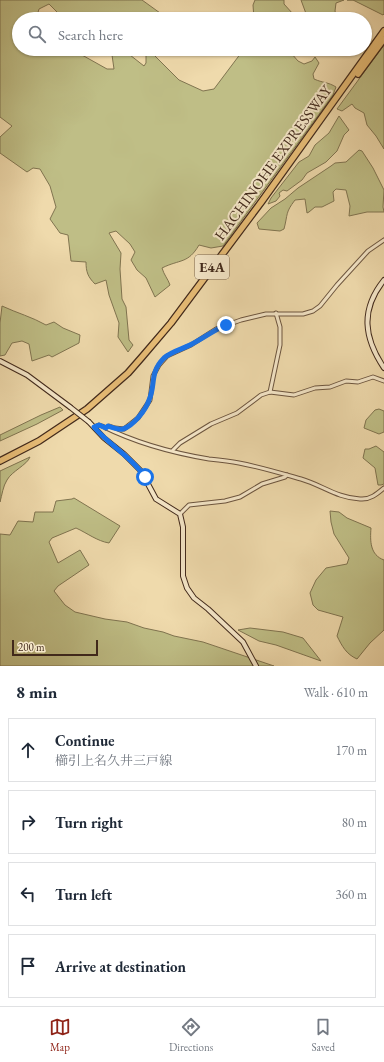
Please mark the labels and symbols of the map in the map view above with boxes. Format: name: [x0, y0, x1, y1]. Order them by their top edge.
street label: HACHINOHE EXPRESSWAY: [210, 80, 336, 244]
road number: E4A: [195, 255, 229, 279]
route end: [217, 316, 235, 334]
route start: [136, 468, 154, 486]
scale bar: [12, 638, 98, 657]

